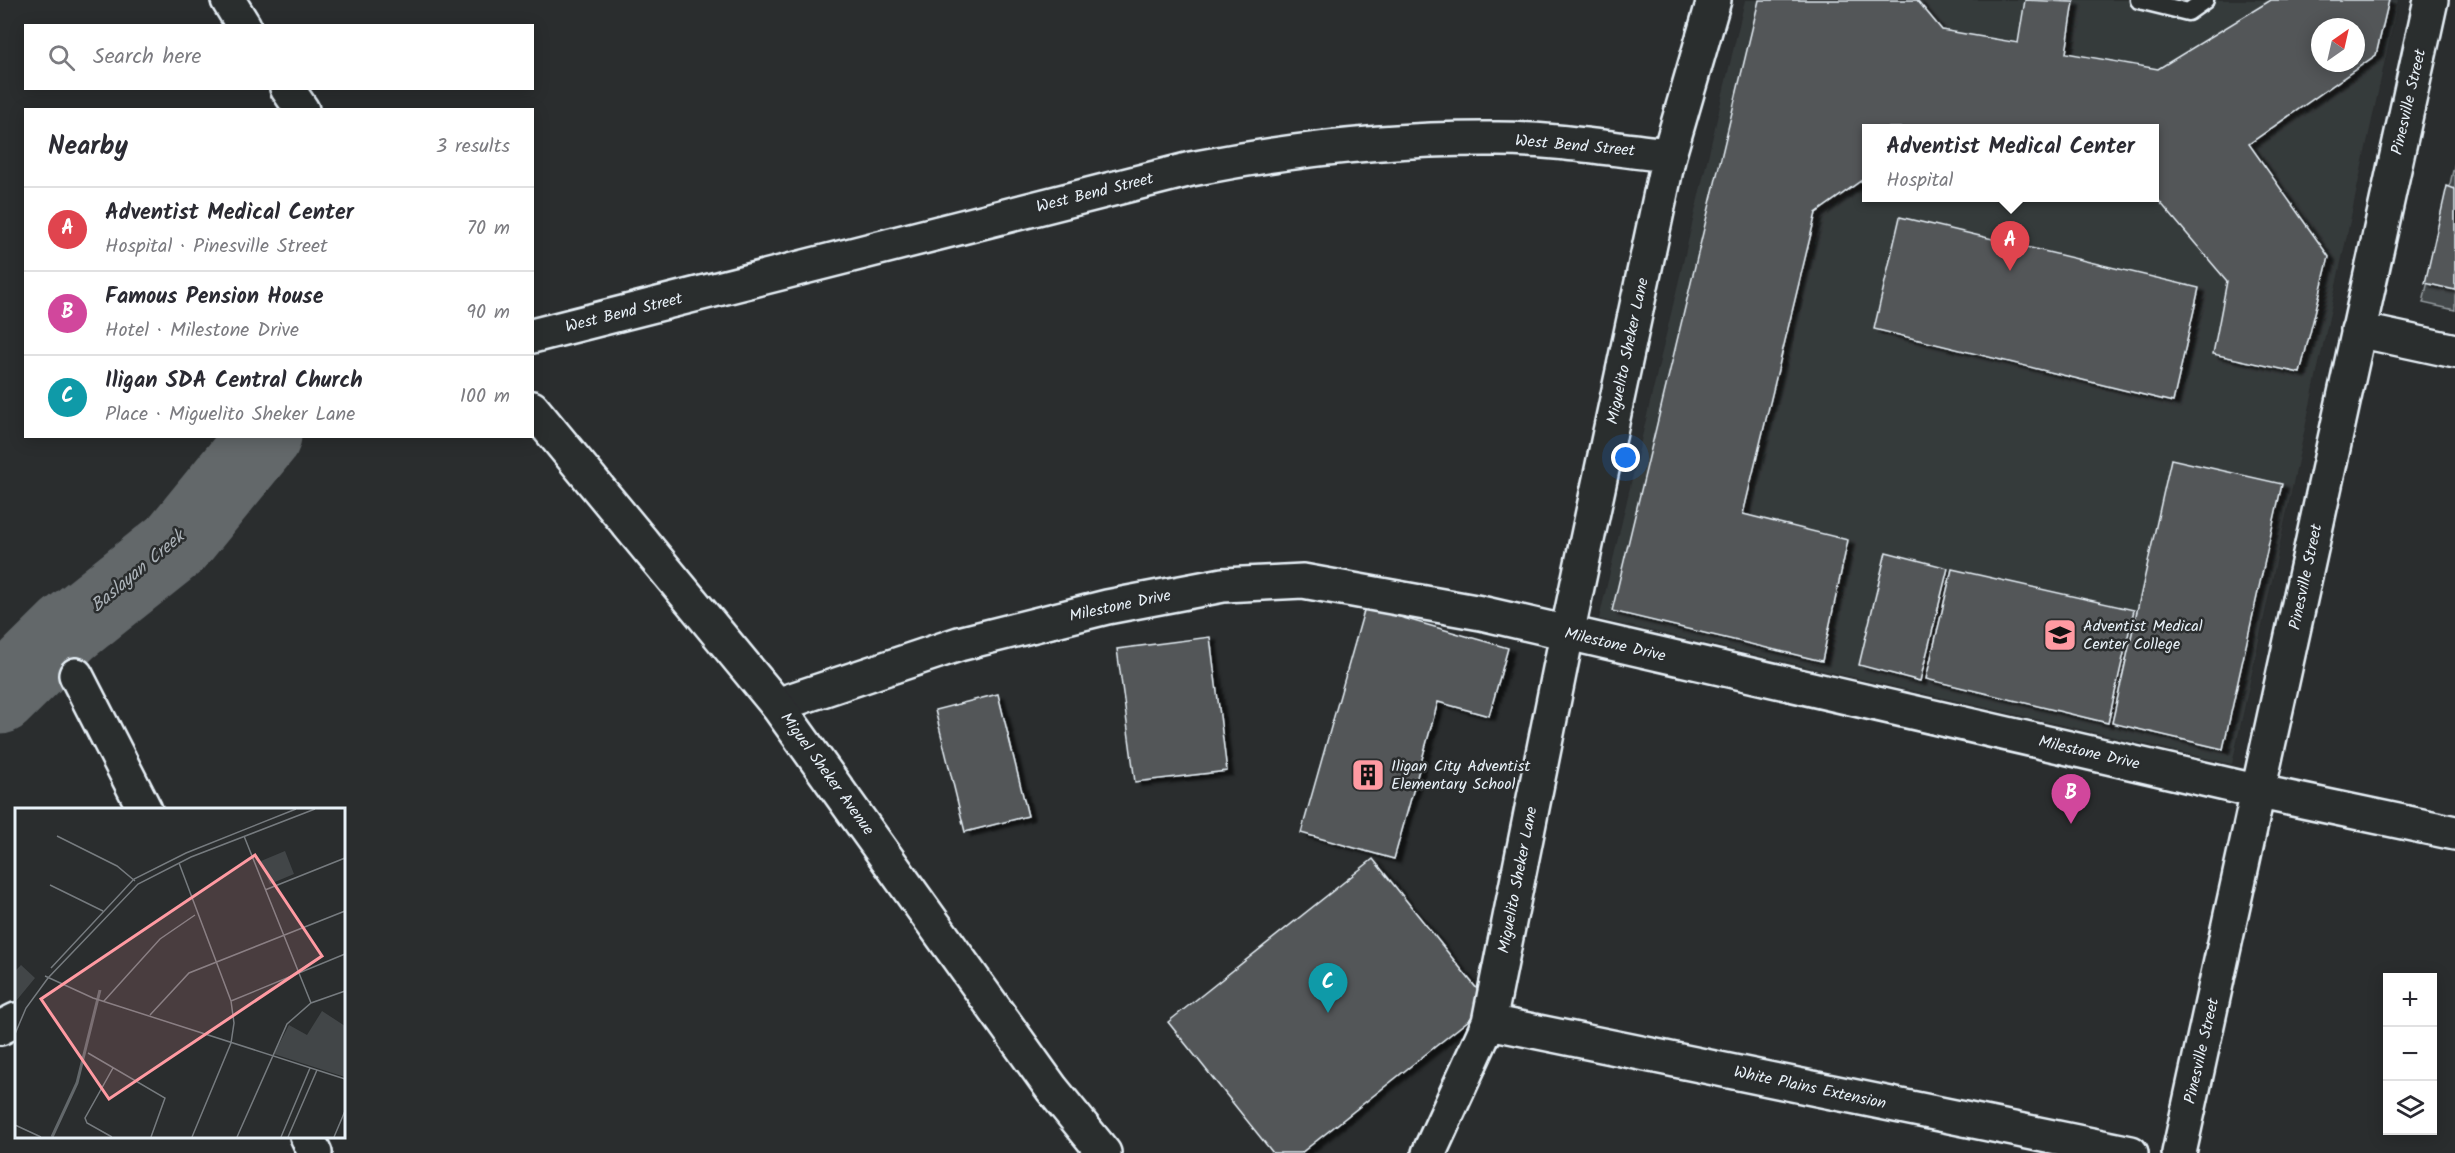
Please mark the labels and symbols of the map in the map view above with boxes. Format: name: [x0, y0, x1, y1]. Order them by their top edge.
north arrow: [2311, 18, 2365, 72]
street label: Pinesville Street: [2385, 46, 2433, 157]
street label: West Bend Street: [1514, 128, 1637, 164]
street label: West Bend Street: [1034, 166, 1157, 220]
pin: A: [1990, 222, 2030, 271]
street label: Miguelito Sheker Lane: [1600, 275, 1656, 427]
street label: West Bend Street: [563, 286, 686, 340]
your location: [1611, 443, 1640, 472]
street label: Pinesville Street: [2283, 521, 2330, 632]
water label: Baslayan Creek: [84, 522, 194, 620]
street label: Milestone Drive: [1067, 583, 1173, 629]
place label: Adventist Medical Center College: [2083, 614, 2203, 657]
school or university icon: Adventist Medical Center College: [2042, 617, 2078, 653]
street label: Milestone Drive: [1562, 621, 1668, 669]
street label: Miguel Sheker Avenue: [774, 707, 880, 841]
street label: Milestone Drive: [2036, 729, 2142, 777]
place label: Iligan City Adventist Elementary School: [1391, 754, 1531, 797]
building icon: Iligan City Adventist Elementary School: [1350, 757, 1386, 793]
pin: B: [2052, 774, 2090, 824]
street label: Miguelito Sheker Lane: [1491, 804, 1545, 956]
inset map: [15, 808, 345, 1138]
pin: C: [1308, 964, 1348, 1013]
street label: Pinesville Street: [2178, 995, 2226, 1106]
street label: White Plains Extension: [1732, 1060, 1888, 1116]

